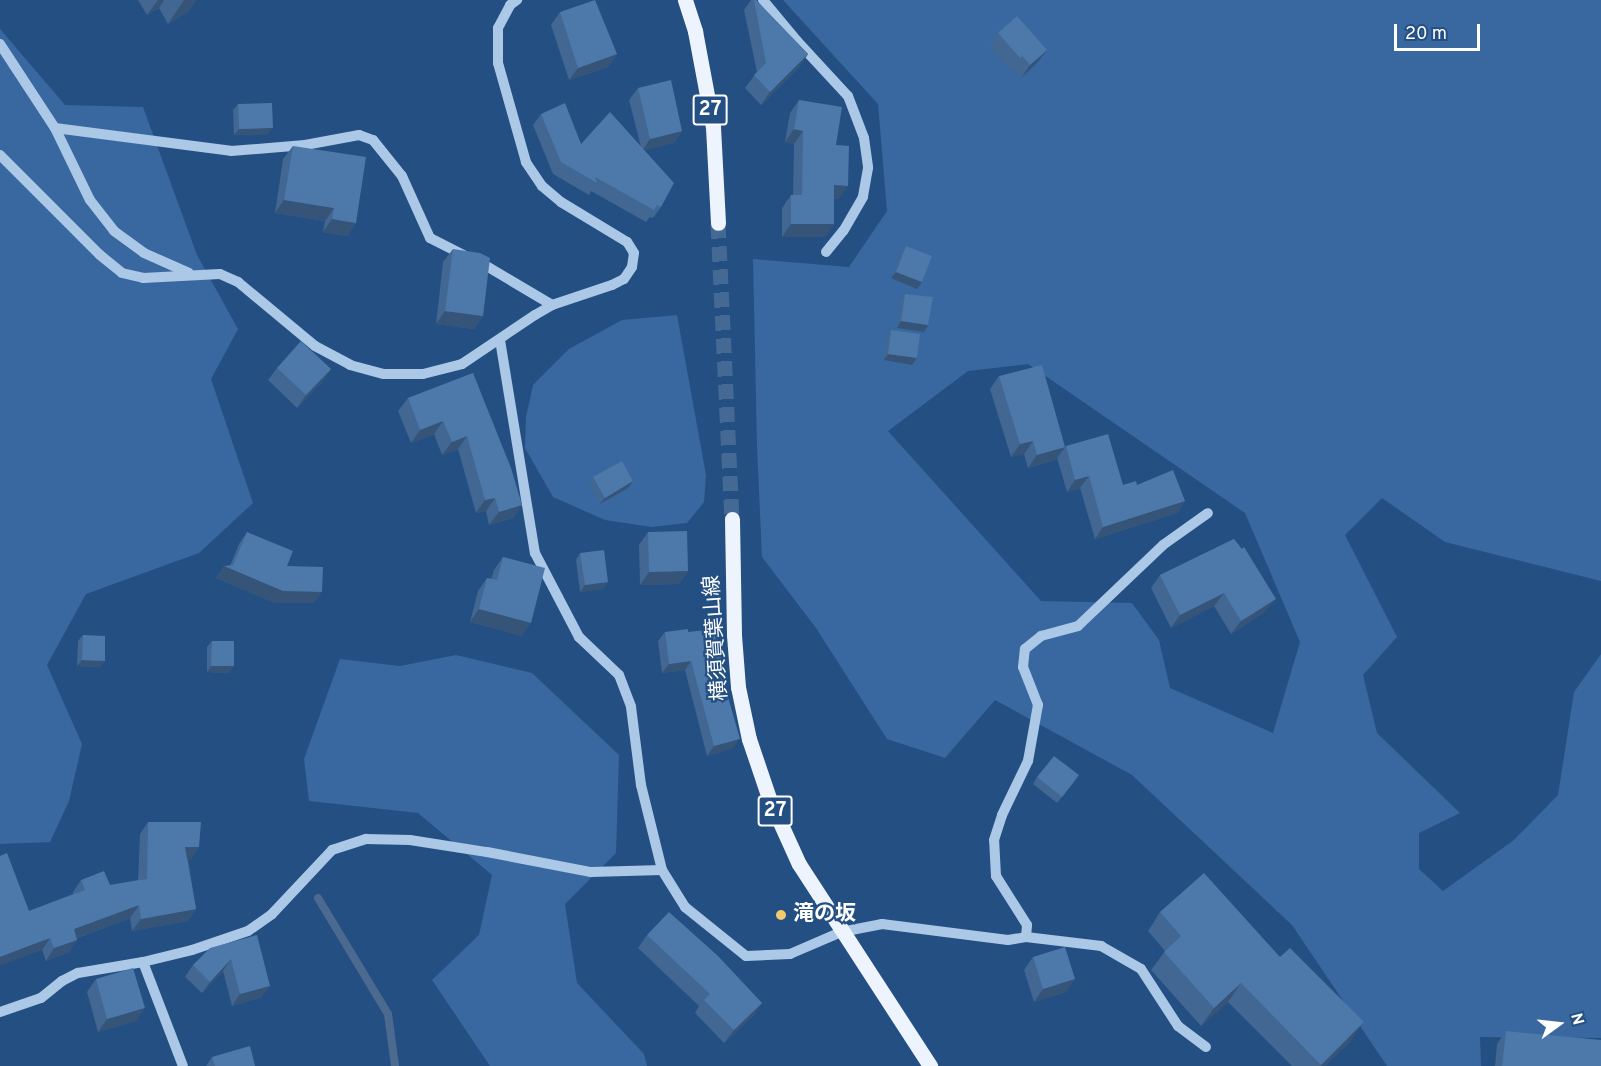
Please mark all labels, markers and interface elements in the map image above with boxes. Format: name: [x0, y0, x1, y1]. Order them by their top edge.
scale bar: [1397, 12, 1482, 50]
text: 20 m: [1405, 23, 1447, 46]
road number: 27: [692, 93, 728, 127]
street label: 横須賀葉山線: [700, 574, 734, 702]
road number: 27: [757, 794, 793, 828]
place label: 滝の坂: [793, 902, 856, 928]
marker: 滝の坂: [774, 908, 788, 922]
north arrow: [1529, 994, 1589, 1054]
text: N: [1565, 1011, 1588, 1027]

